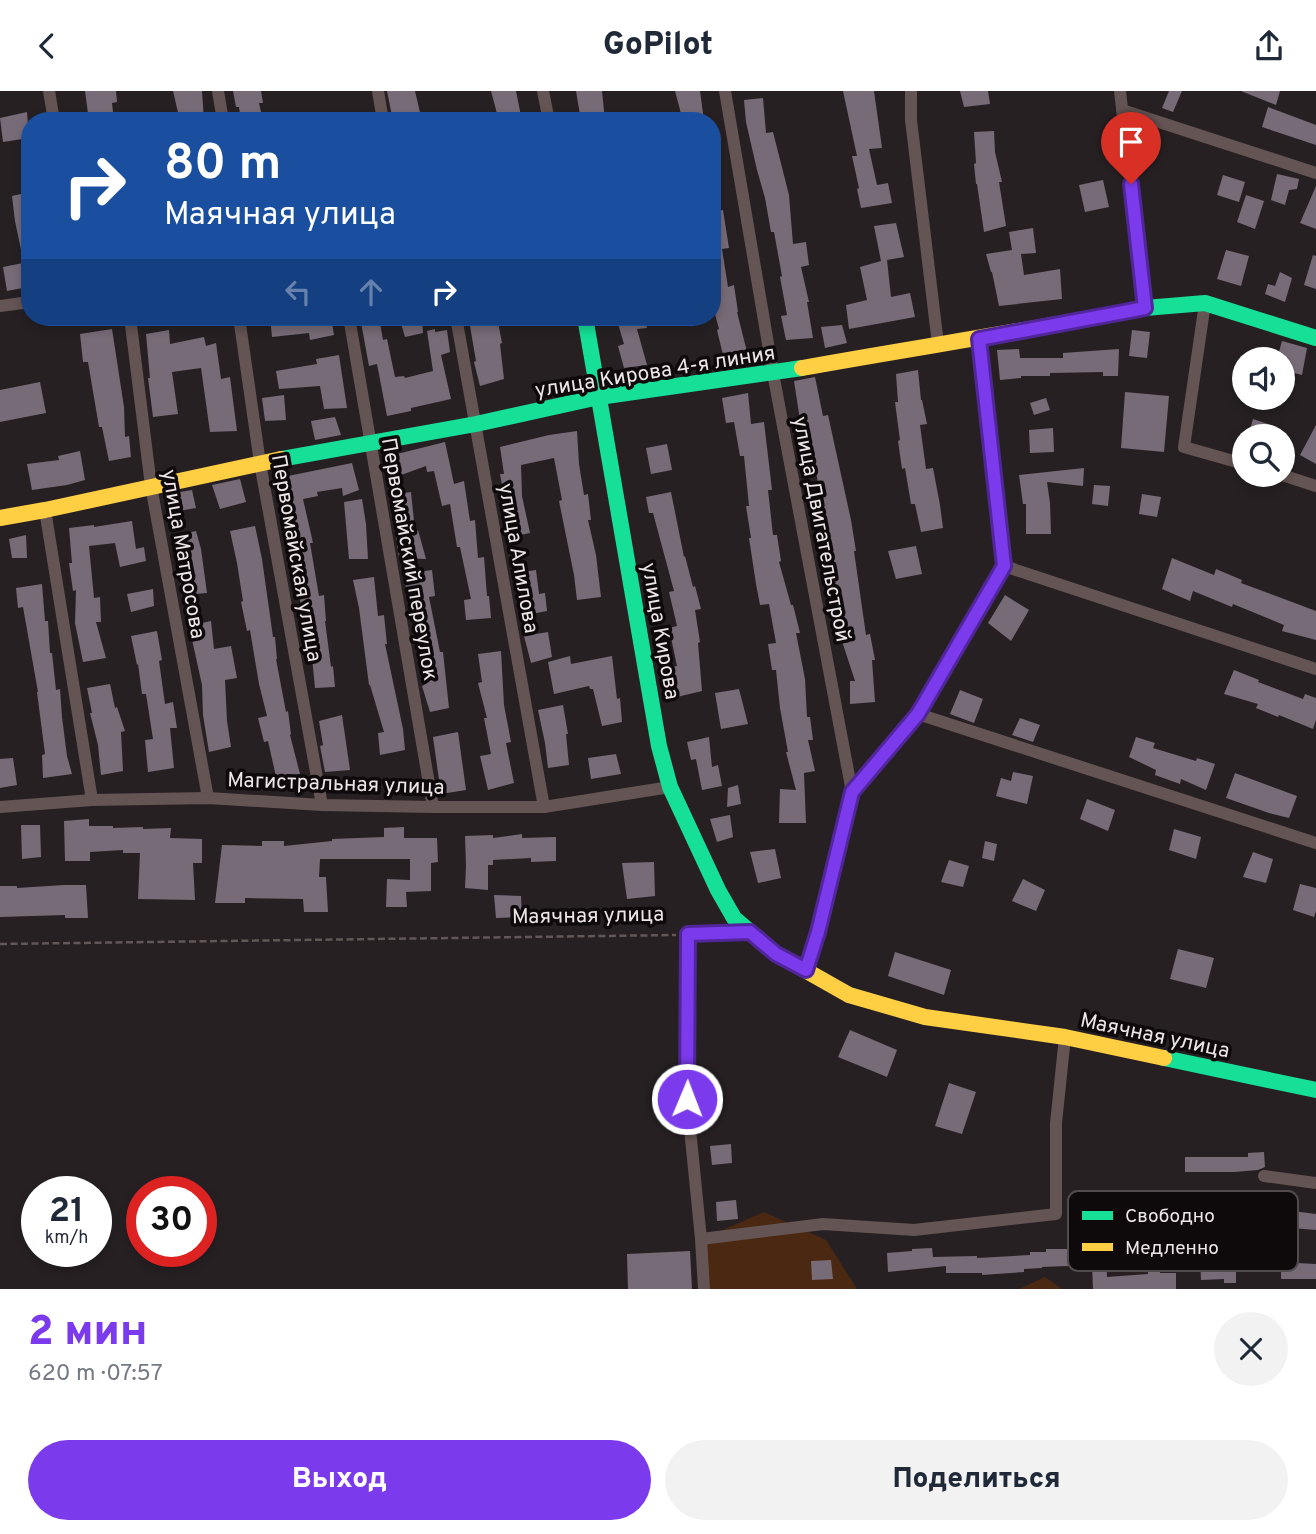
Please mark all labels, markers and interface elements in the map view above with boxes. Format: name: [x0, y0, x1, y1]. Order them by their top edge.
text: GoPilot: [603, 26, 713, 66]
icon: back: [28, 27, 66, 65]
icon: share: [1250, 27, 1288, 65]
pin: [1101, 112, 1161, 184]
icon: arrive: [1112, 123, 1150, 161]
text: 80 m: [164, 135, 281, 197]
icon: right: [49, 140, 140, 231]
text: Маячная улица: [164, 196, 396, 236]
icon: left: [279, 273, 317, 311]
icon: ahead: [352, 273, 390, 311]
icon: right: [425, 273, 463, 311]
street label: улица Кирова 4-я линия: [533, 340, 777, 405]
map controls: [1232, 347, 1295, 487]
button: sound: [1232, 347, 1295, 410]
street label: улица Двигательстрой: [785, 414, 856, 644]
button: search: [1232, 424, 1295, 487]
street label: Первомайский переулок: [374, 436, 443, 683]
street label: Первомайская улица: [264, 452, 327, 664]
street label: улица Матросова: [154, 467, 211, 641]
street label: улица Алилова: [491, 481, 544, 635]
street label: улица Кирова: [634, 561, 685, 702]
street label: Магистральная улица: [227, 767, 445, 802]
street label: Маячная улица: [512, 902, 664, 931]
street label: Маячная улица: [1077, 1007, 1232, 1065]
position arrow: [650, 1062, 724, 1136]
speed limit sign: 30: [126, 1176, 217, 1267]
text: 21: [49, 1190, 84, 1234]
legend: [1068, 1191, 1298, 1271]
text: Свободно: [1125, 1205, 1215, 1229]
text: km/h: [45, 1227, 88, 1250]
text: Медленно: [1125, 1237, 1219, 1261]
text: 2 мин: [28, 1307, 147, 1360]
button: close: [1214, 1312, 1288, 1386]
text: 620 m · 07:57: [28, 1360, 163, 1389]
button: Выход: [28, 1440, 651, 1520]
button: Поделиться: [665, 1440, 1288, 1520]

